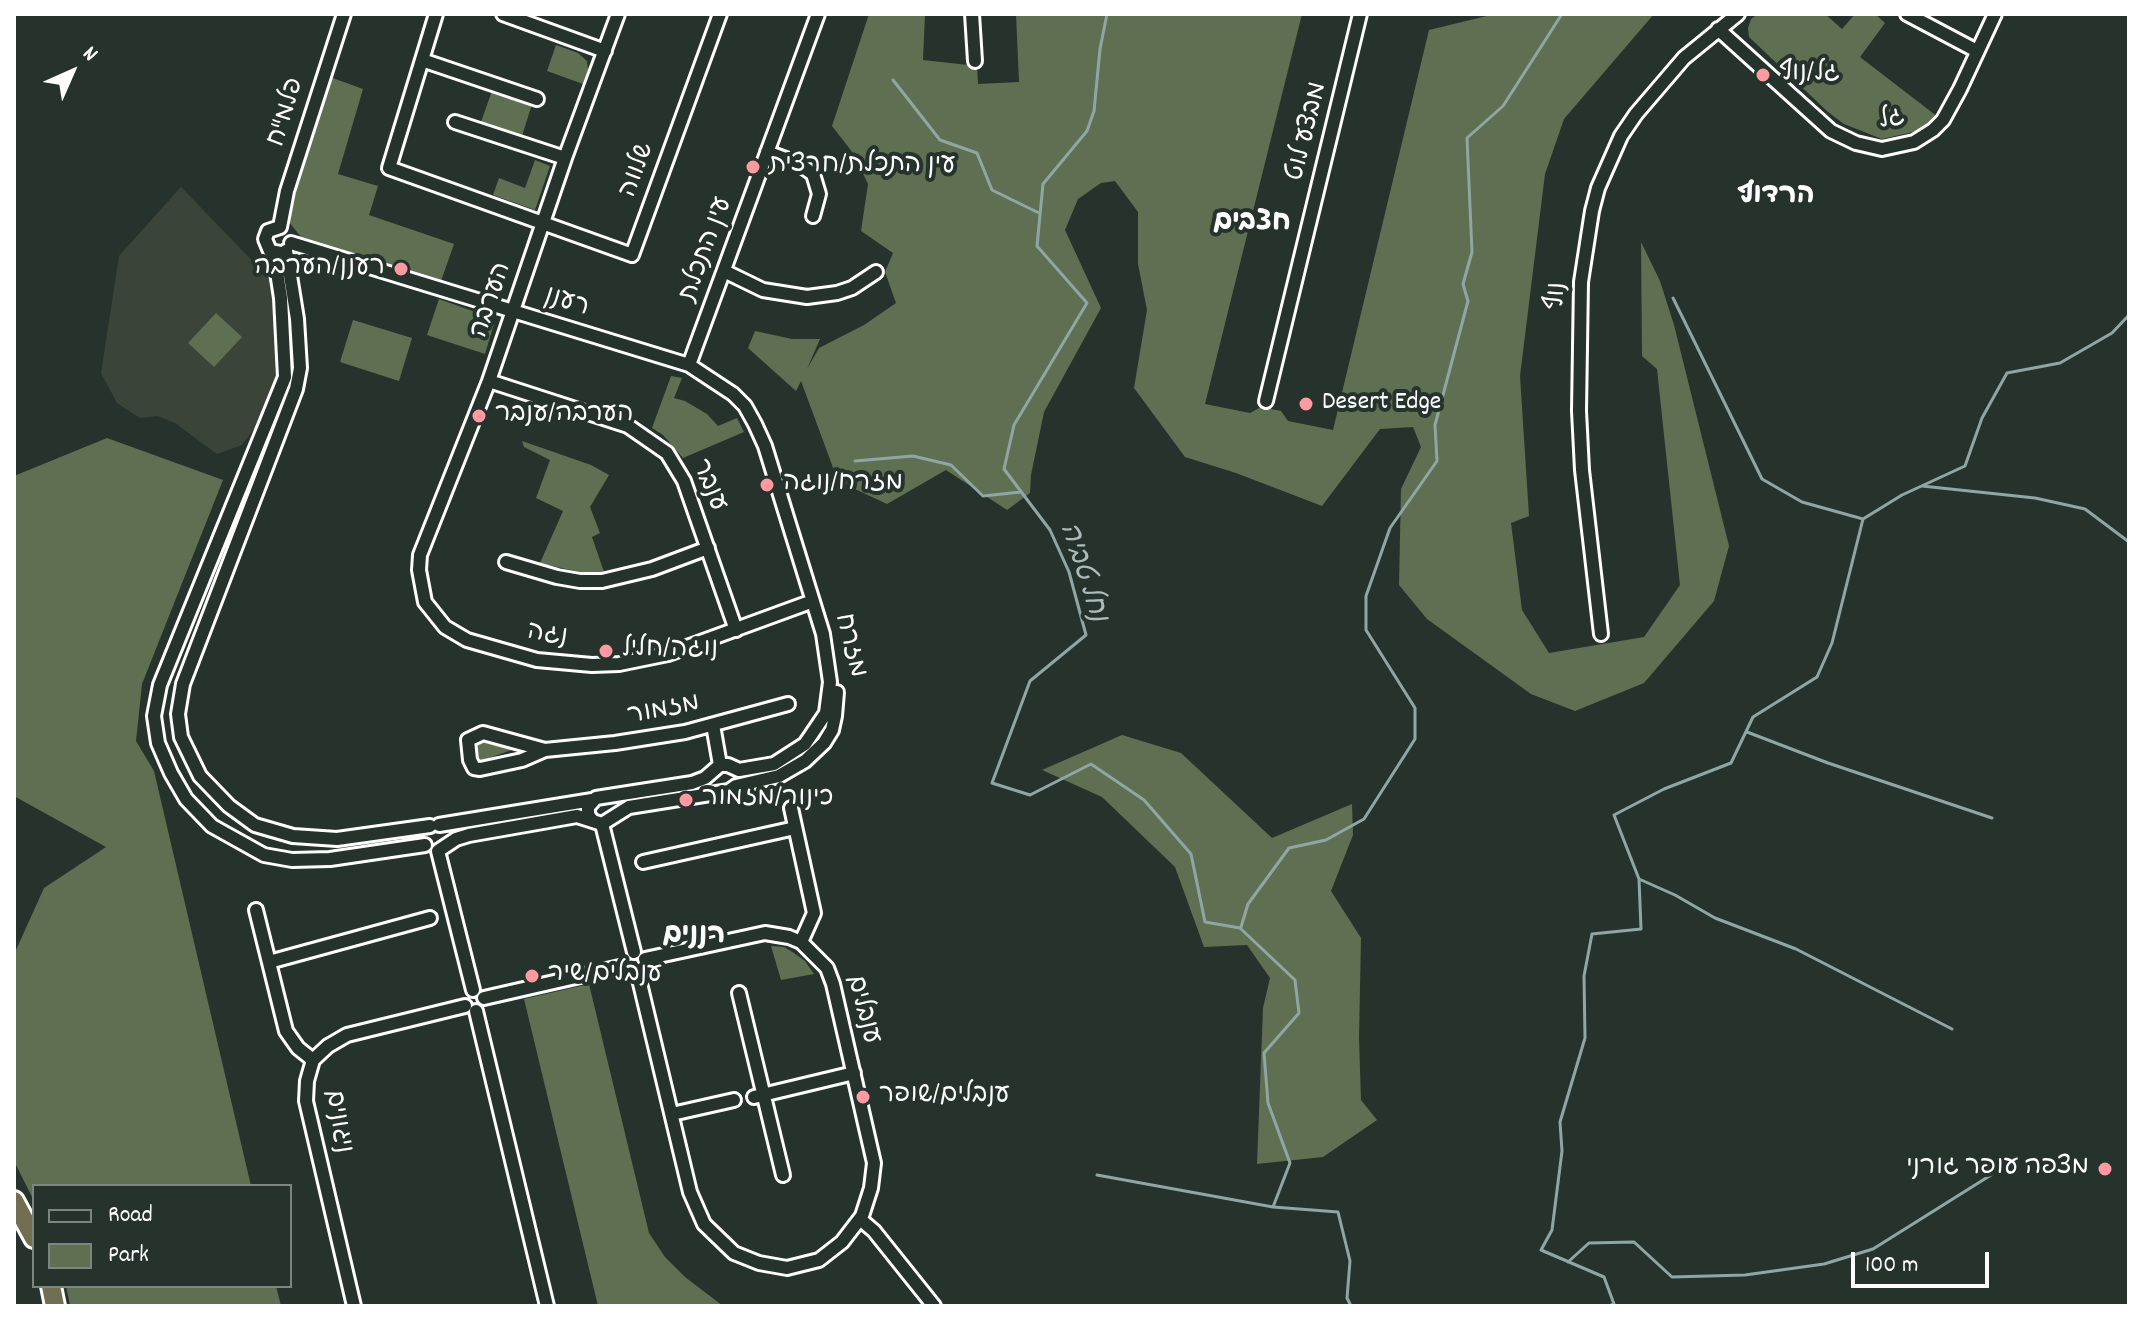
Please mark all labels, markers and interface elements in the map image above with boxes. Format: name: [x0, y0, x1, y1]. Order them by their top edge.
north arrow: [32, 32, 112, 112]
text: N: [75, 40, 104, 69]
place label: גל/נוף: [1779, 59, 1840, 91]
marker: גל/נוף: [1754, 66, 1772, 84]
street label: פלמ"ח: [263, 75, 313, 151]
street label: מבצע לוט: [1282, 79, 1336, 185]
street label: גל: [1877, 103, 1907, 139]
street label: שלווה: [615, 139, 663, 203]
place label: עין התכלת/חרצית: [769, 151, 956, 183]
marker: עין התכלת/חרצית: [744, 158, 762, 176]
district label: הרדוף: [1737, 181, 1815, 215]
street label: עין התכלת: [675, 193, 741, 307]
district label: חצבים: [1213, 208, 1291, 242]
place label: רענן/הערבה: [254, 253, 385, 285]
street label: הערבה: [466, 259, 520, 343]
marker: רענן/הערבה: [392, 260, 410, 278]
street label: נוף: [1543, 281, 1575, 311]
street label: רענן: [540, 282, 592, 326]
place label: Desert Edge: [1322, 388, 1441, 420]
marker: Desert Edge: [1297, 395, 1315, 413]
place label: הערבה/ענבר: [495, 400, 634, 432]
marker: הערבה/ענבר: [470, 407, 488, 425]
street label: ענבר: [682, 455, 732, 517]
place label: מזרח/נוגה: [783, 469, 903, 501]
marker: מזרח/נוגה: [758, 476, 776, 494]
water label: נחל טביה: [1049, 519, 1113, 627]
street label: מזרח: [825, 611, 871, 681]
street label: נגה: [524, 618, 570, 656]
place label: נוגה/חליל: [622, 635, 718, 667]
marker: נוגה/חליל: [597, 642, 615, 660]
street label: מזמור: [625, 690, 703, 734]
place label: כינור/מזמור: [702, 784, 833, 816]
marker: כינור/מזמור: [677, 791, 695, 809]
district label: רננים: [663, 921, 725, 955]
place label: ענבלים/שיר: [548, 960, 662, 992]
marker: ענבלים/שיר: [523, 967, 541, 985]
street label: ענבלים: [837, 972, 885, 1048]
place label: ענבלים/שופר: [879, 1081, 1010, 1113]
street label: ניגונים: [315, 1088, 357, 1156]
marker: ענבלים/שופר: [854, 1088, 872, 1106]
place label: מצפה עופר גורני: [1906, 1153, 2089, 1185]
marker: מצפה עופר גורני: [2096, 1160, 2114, 1178]
legend: [32, 1184, 292, 1288]
text: Road: [108, 1199, 153, 1233]
scale bar: [1855, 1236, 1993, 1286]
text: Park: [108, 1239, 149, 1273]
text: 100 m: [1865, 1249, 1918, 1283]

